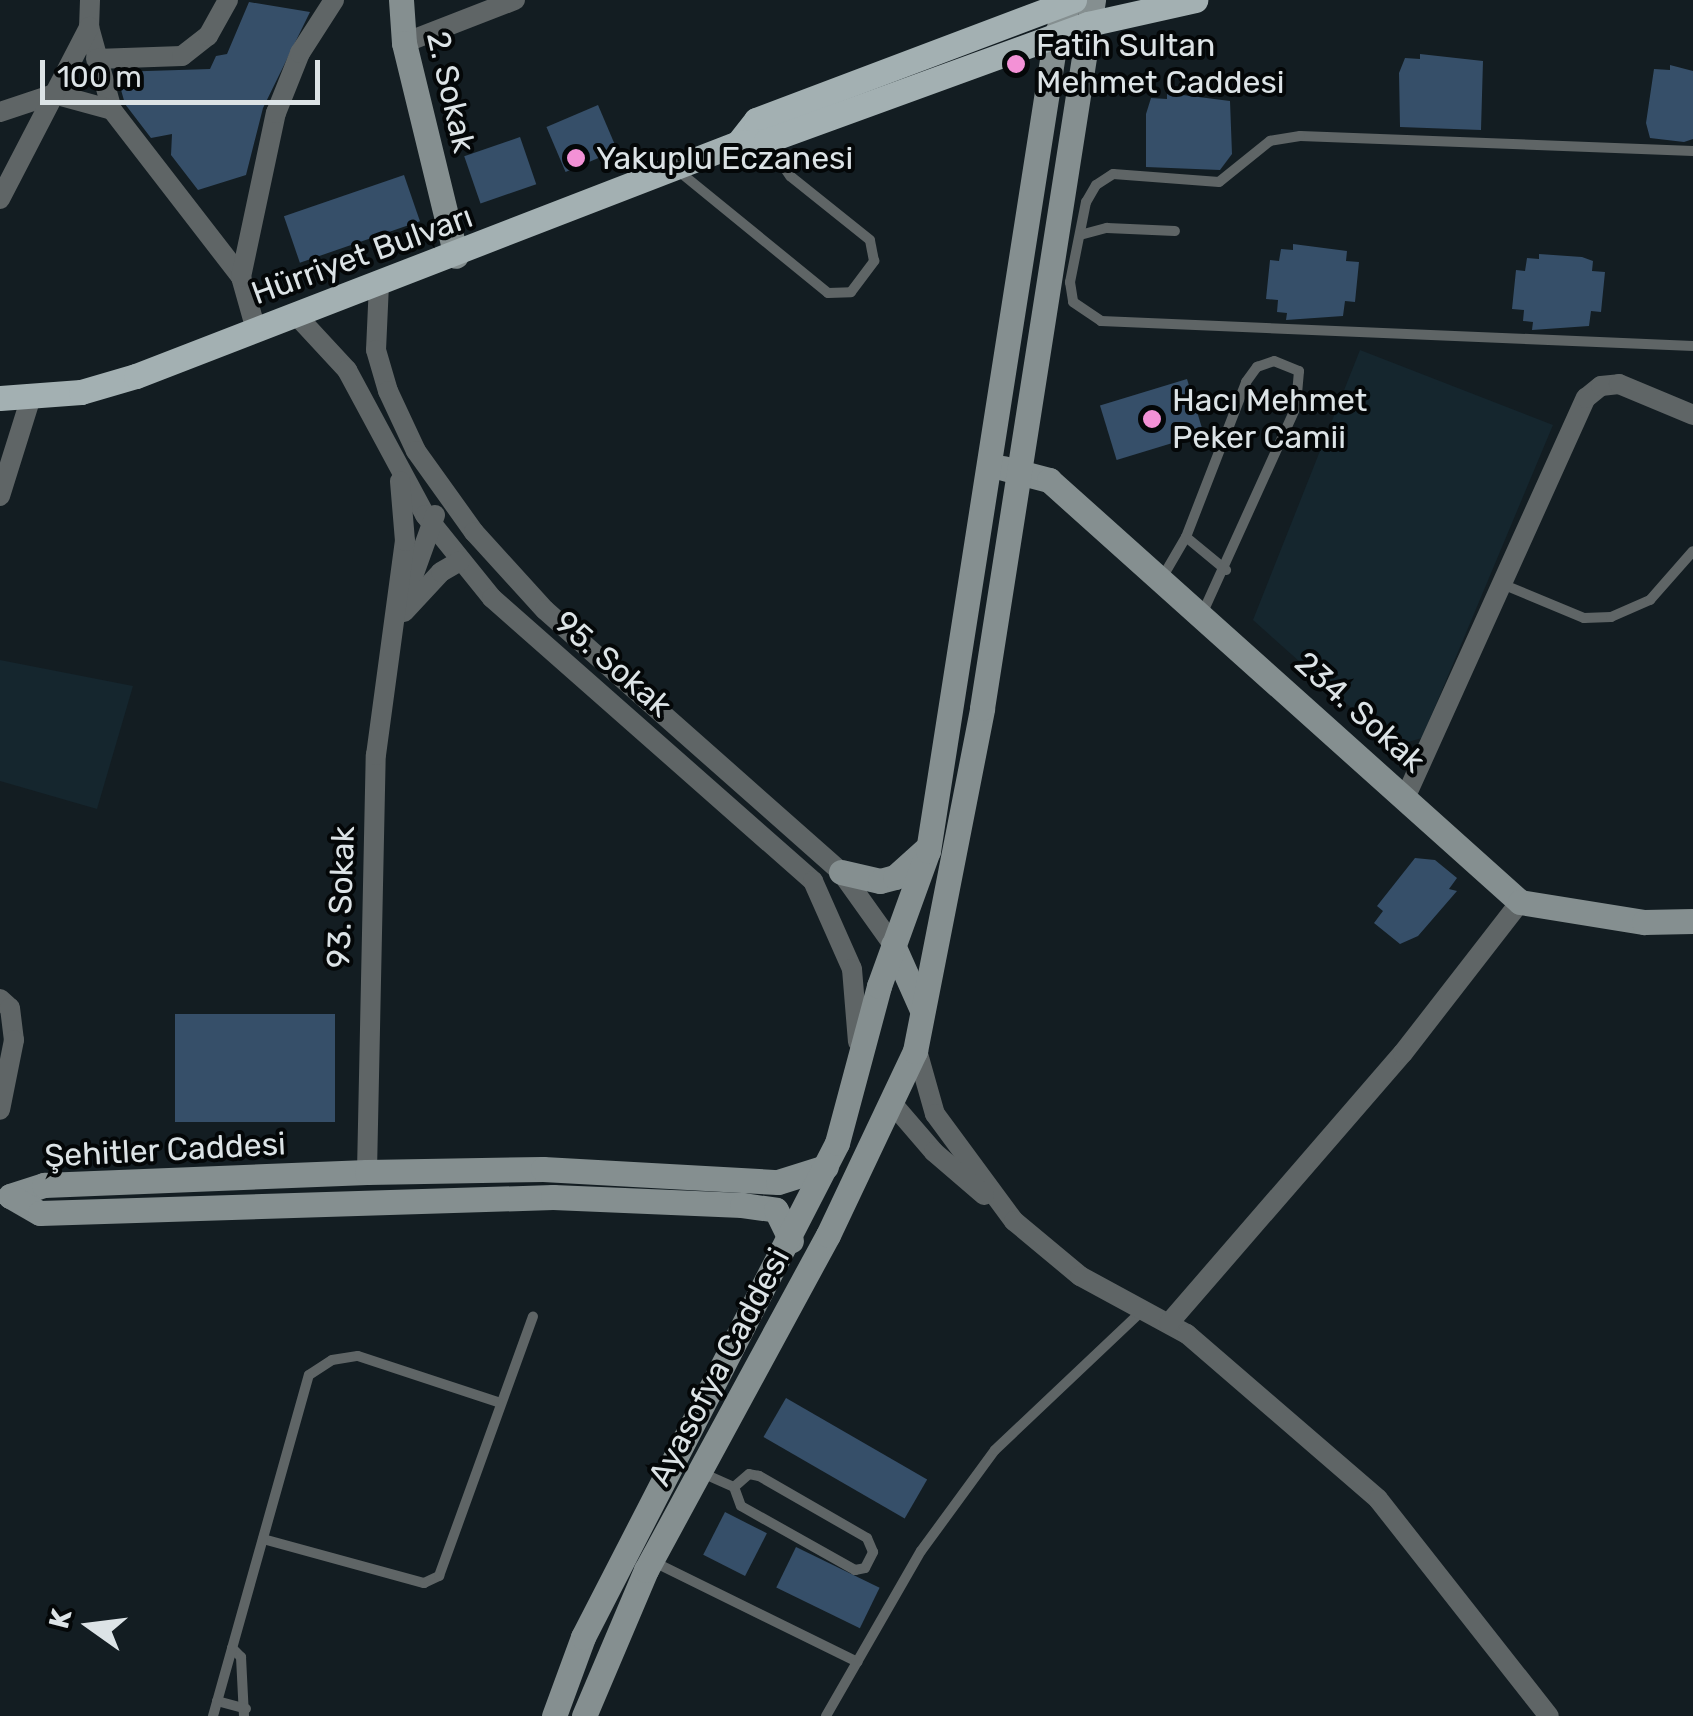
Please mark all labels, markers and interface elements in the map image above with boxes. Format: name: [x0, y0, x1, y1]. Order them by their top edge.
place label: Fatih Sultan Mehmet Caddesi: [1036, 27, 1284, 102]
street label: 2. Sokak: [418, 28, 484, 156]
scale bar: [45, 40, 325, 102]
marker: Fatih Sultan Mehmet Caddesi: [1005, 53, 1027, 75]
text: 100 m: [57, 59, 142, 95]
place label: Yakuplu Eczanesi: [596, 139, 853, 177]
marker: Yakuplu Eczanesi: [565, 147, 587, 169]
street label: Hürriyet Bulvarı: [246, 197, 478, 313]
place label: Hacı Mehmet Peker Camii: [1172, 382, 1367, 457]
marker: Hacı Mehmet Peker Camii: [1141, 408, 1163, 430]
street label: 95. Sokak: [547, 603, 679, 725]
street label: 234. Sokak: [1287, 644, 1433, 780]
street label: 93. Sokak: [319, 825, 363, 969]
street label: Şehitler Caddesi: [43, 1124, 287, 1176]
street label: Ayasofya Caddesi: [640, 1242, 798, 1492]
north arrow: [40, 1576, 140, 1676]
text: K: [42, 1606, 79, 1632]

